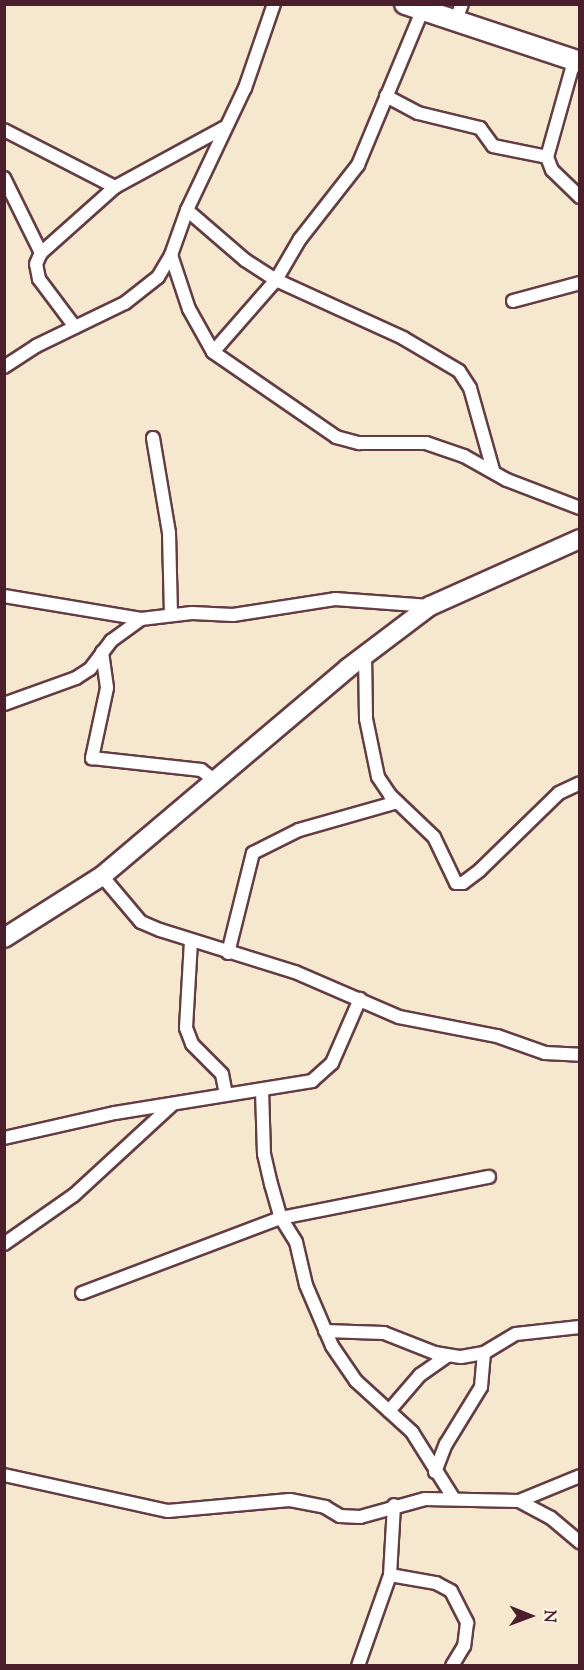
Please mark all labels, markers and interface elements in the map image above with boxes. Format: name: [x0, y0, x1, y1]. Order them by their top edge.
north arrow: [500, 1586, 560, 1646]
text: N: [537, 1610, 560, 1623]

